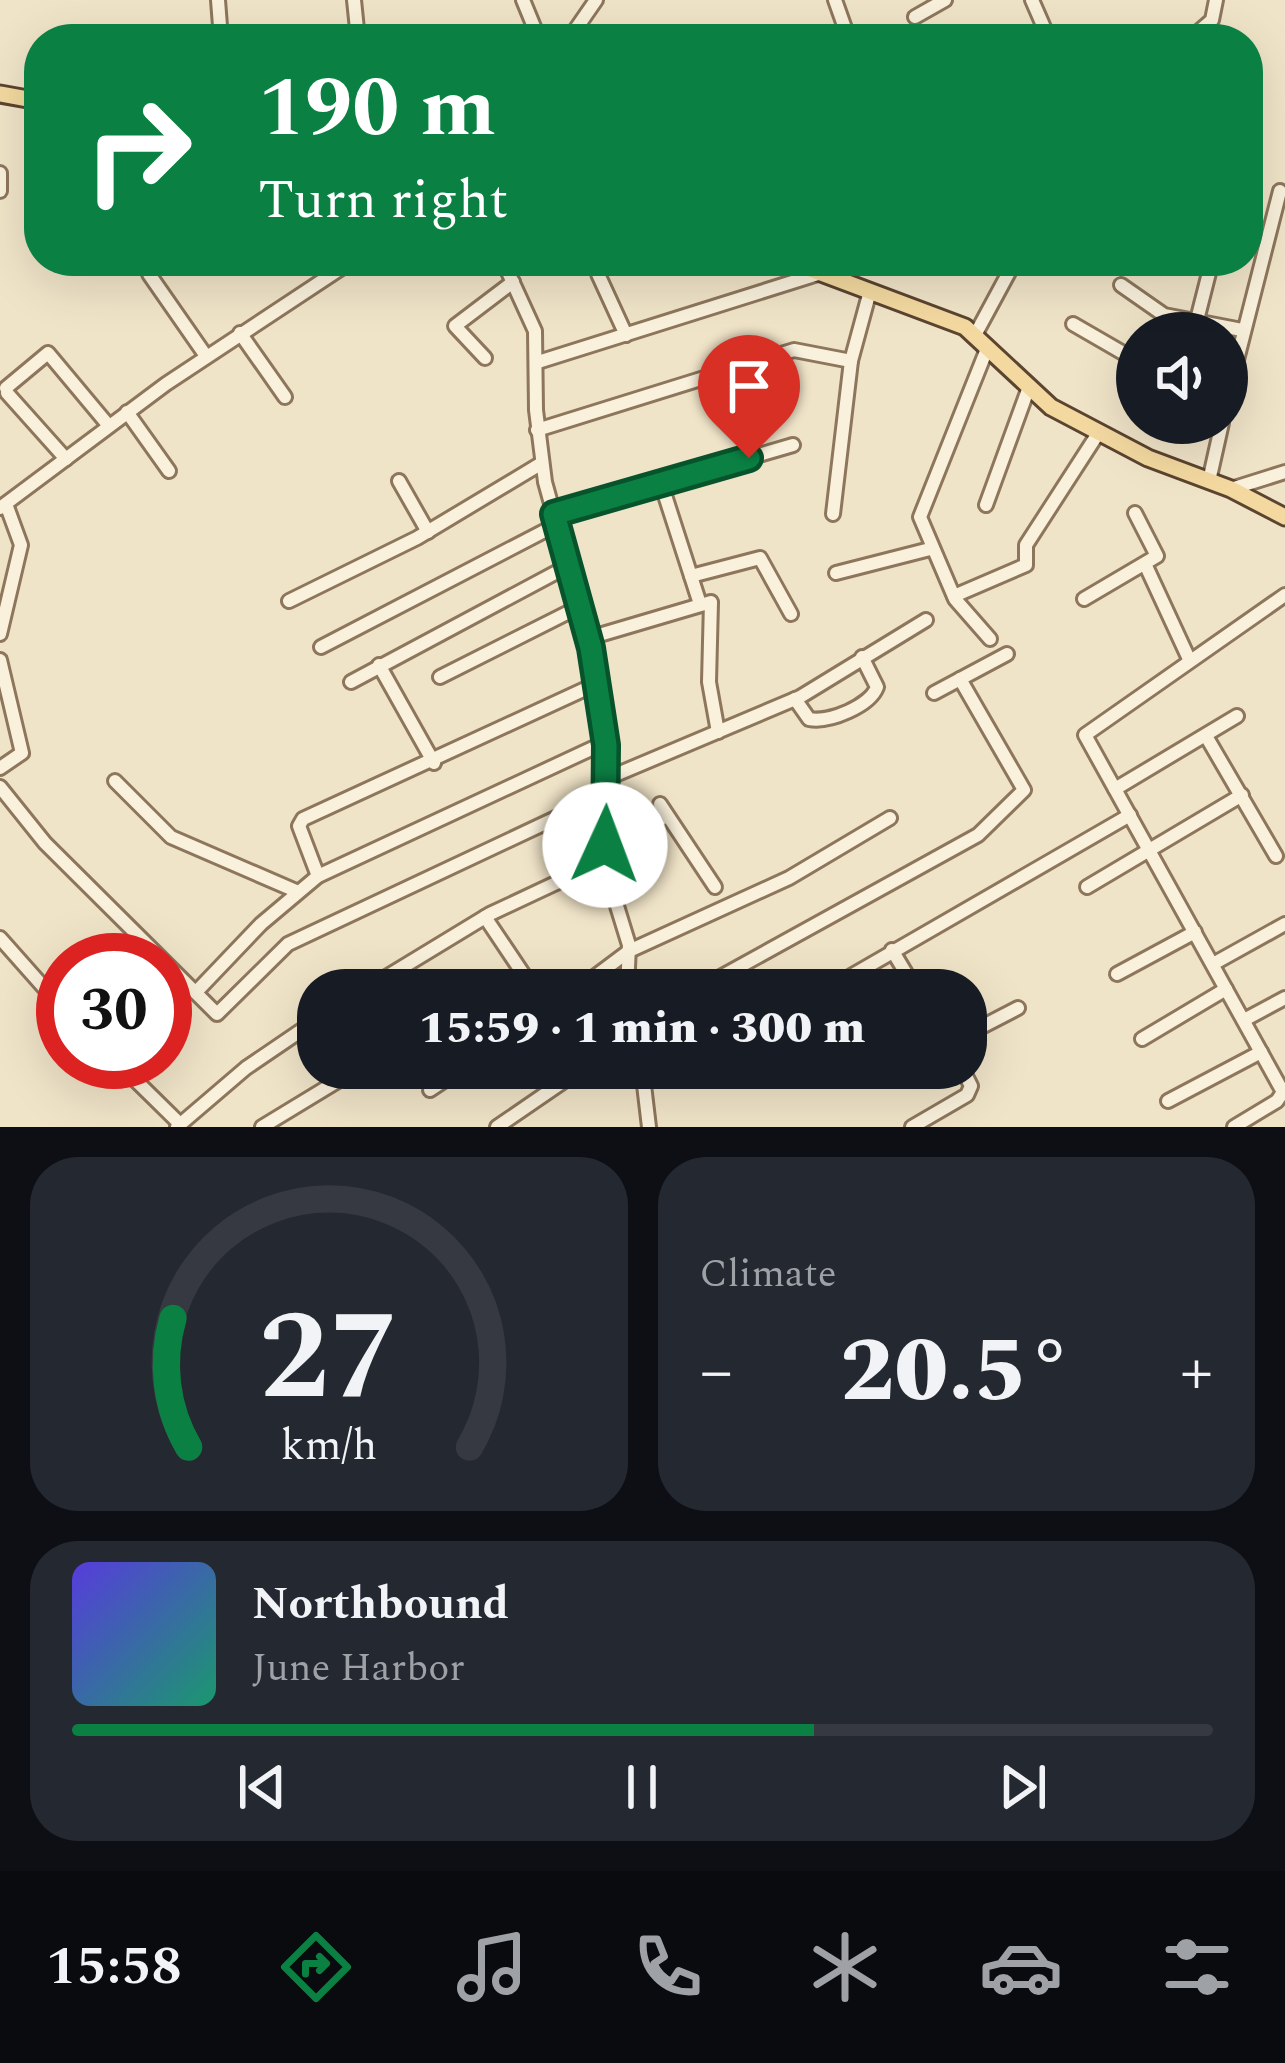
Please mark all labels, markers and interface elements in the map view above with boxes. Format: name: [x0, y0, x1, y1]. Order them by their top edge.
text: 190 m: [258, 45, 496, 173]
icon: right: [60, 72, 216, 228]
text: Turn right: [258, 160, 508, 242]
map controls: [1116, 312, 1248, 444]
button: sound: [1116, 312, 1248, 444]
pin: [698, 335, 800, 458]
icon: arrive: [716, 353, 782, 419]
position arrow: [542, 782, 668, 908]
speed limit sign: 30: [36, 933, 192, 1089]
text: 15:59 · 1 min · 300 m: [419, 994, 865, 1063]
text: Climate: [700, 1245, 837, 1304]
text: 27: [259, 1264, 399, 1454]
text: 20.5°: [840, 1304, 1072, 1441]
text: −: [700, 1322, 733, 1423]
text: +: [1180, 1322, 1213, 1423]
text: km/h: [280, 1414, 377, 1479]
text: Northbound: [252, 1570, 509, 1639]
text: June Harbor: [252, 1639, 465, 1698]
icon: previous: [229, 1754, 295, 1820]
icon: pause: [609, 1754, 675, 1820]
icon: next: [990, 1754, 1056, 1820]
icon: directions: [274, 1925, 358, 2009]
icon: music: [450, 1925, 534, 2009]
icon: phone: [626, 1925, 710, 2009]
icon: climate: [803, 1925, 887, 2009]
icon: car: [979, 1925, 1063, 2009]
icon: filters: [1155, 1925, 1239, 2009]
text: 15:58: [46, 1926, 182, 2008]

